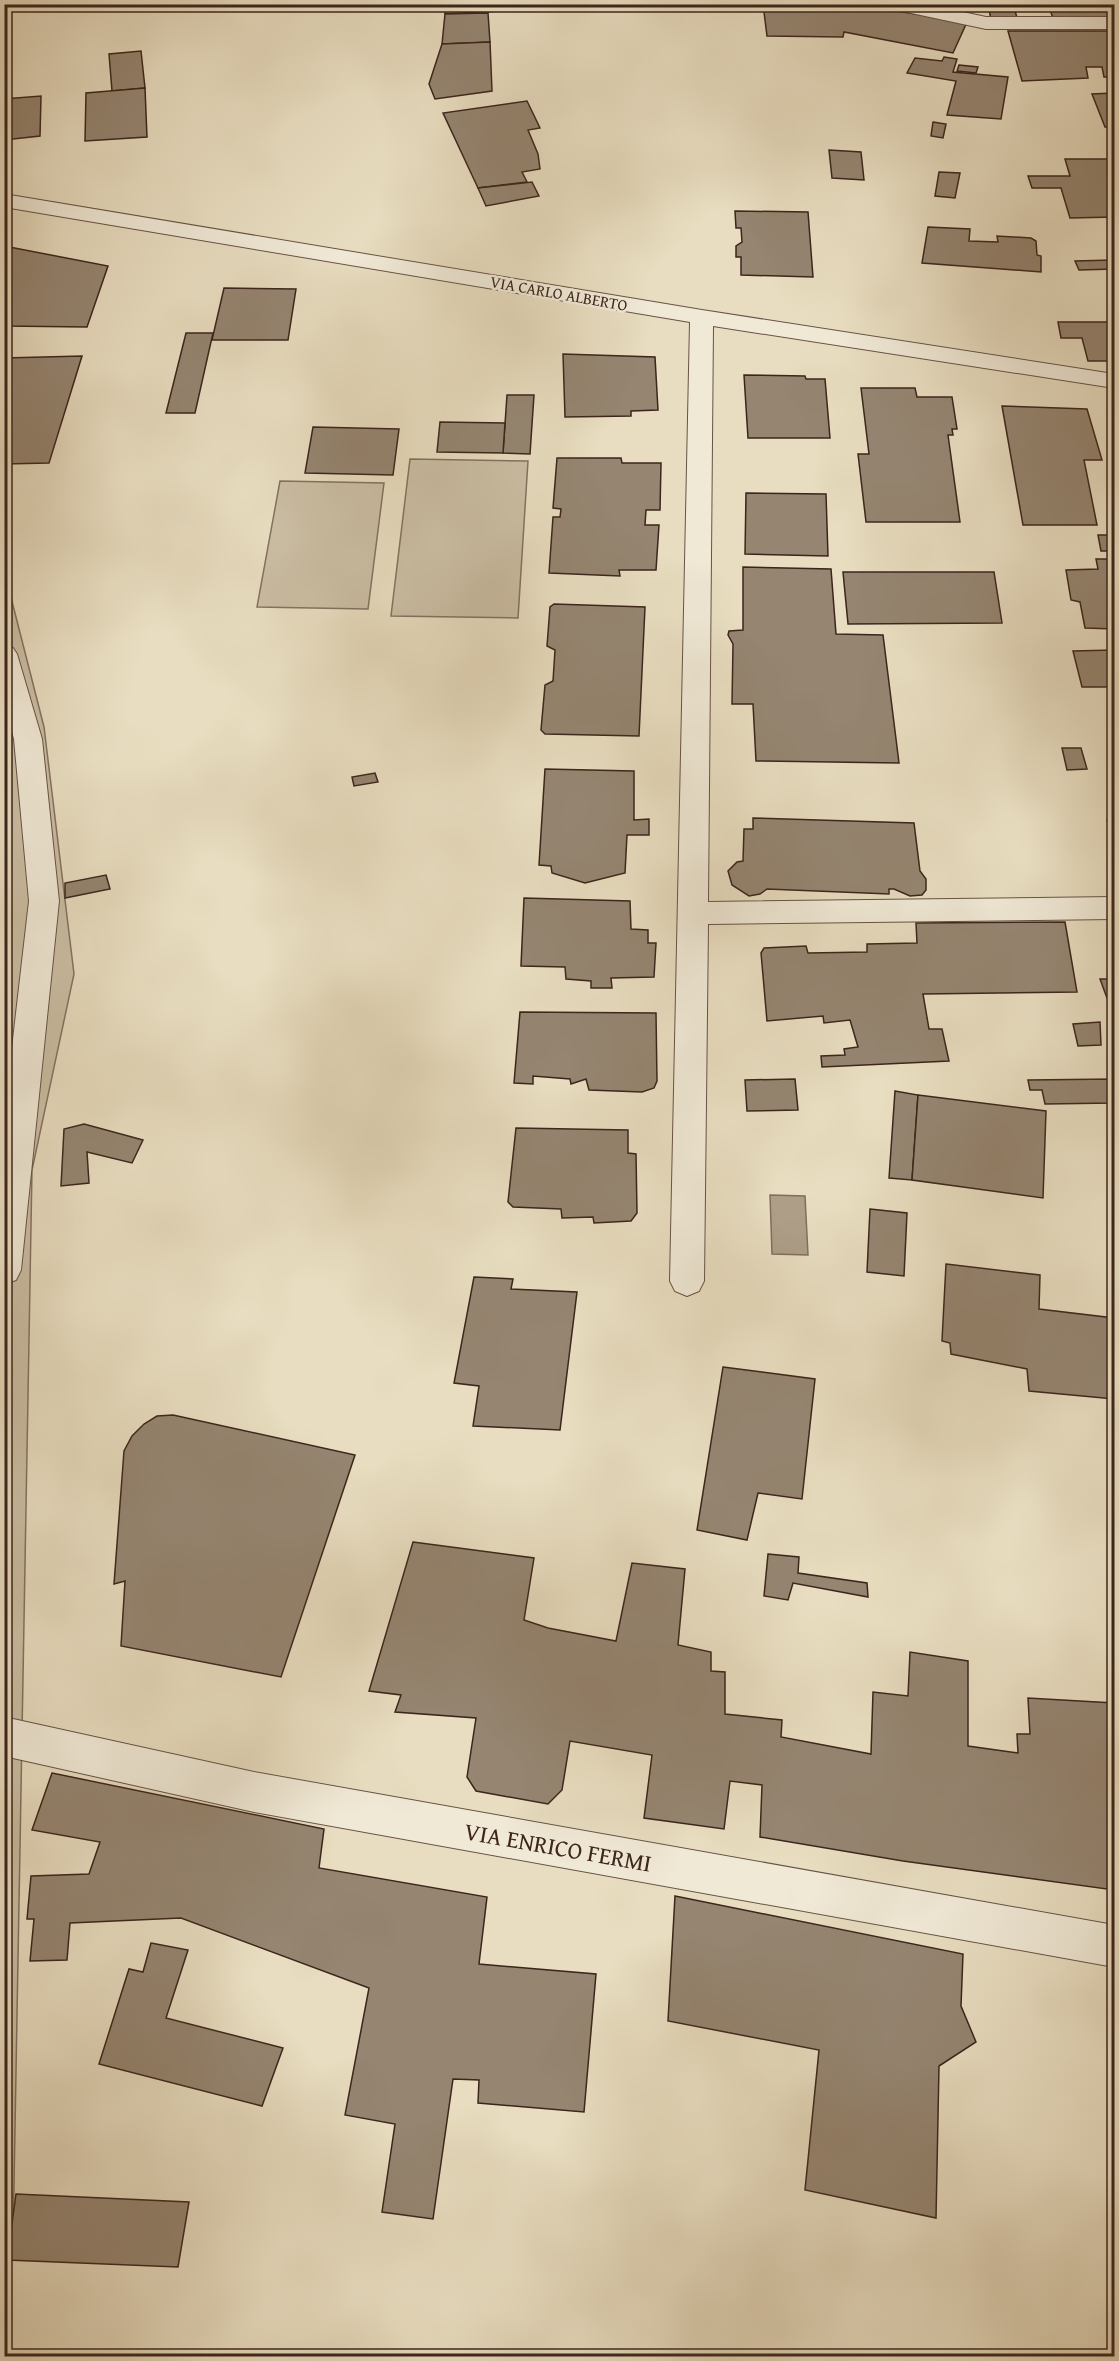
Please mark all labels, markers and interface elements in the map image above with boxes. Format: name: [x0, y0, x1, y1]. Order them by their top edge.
street label: VIA CARLO ALBERTO: [488, 269, 630, 317]
street label: VIA ENRICO FERMI: [462, 1813, 654, 1881]

